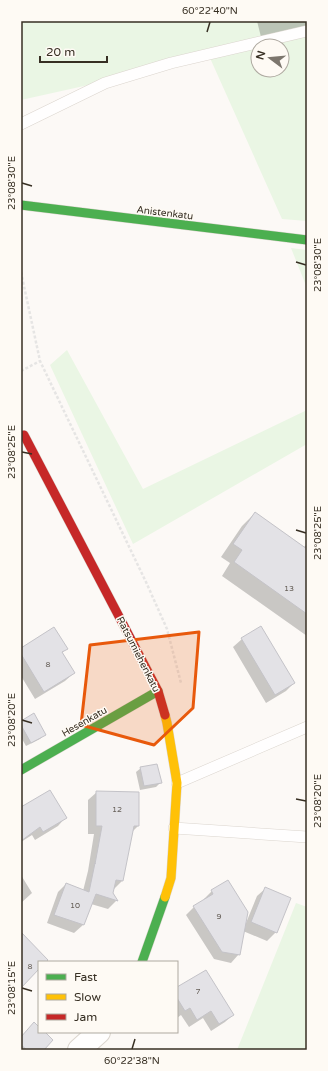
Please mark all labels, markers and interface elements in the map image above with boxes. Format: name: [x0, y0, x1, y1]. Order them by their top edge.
text: 60°22'40"N: [182, 5, 238, 17]
scale bar: [40, 38, 107, 64]
north arrow: [250, 38, 290, 78]
text: 20 m: [46, 45, 75, 59]
text: N: [253, 49, 268, 61]
text: 23°08'30"E: [6, 156, 18, 210]
street label: Anistenkatu: [136, 204, 194, 222]
text: 23°08'30"E: [312, 238, 324, 292]
text: 23°08'25"E: [6, 425, 18, 479]
text: 23°08'25"E: [312, 506, 324, 560]
house number: 13: [284, 584, 294, 593]
street label: Ratsumiehenkatu: [114, 615, 162, 694]
house number: 8: [45, 660, 51, 669]
text: 23°08'20"E: [6, 693, 18, 747]
street label: Hesenkatu: [60, 704, 109, 740]
text: 23°08'20"E: [312, 774, 324, 828]
house number: 12: [112, 805, 122, 814]
house number: 10: [70, 901, 80, 910]
house number: 9: [216, 912, 222, 921]
text: 23°08'15"E: [6, 961, 18, 1015]
legend: [38, 961, 178, 1033]
house number: 8: [27, 962, 33, 971]
text: Fast: [74, 970, 98, 984]
house number: 7: [195, 987, 201, 996]
text: Slow: [74, 990, 101, 1004]
text: Jam: [74, 1010, 97, 1024]
text: 60°22'38"N: [104, 1055, 160, 1067]

